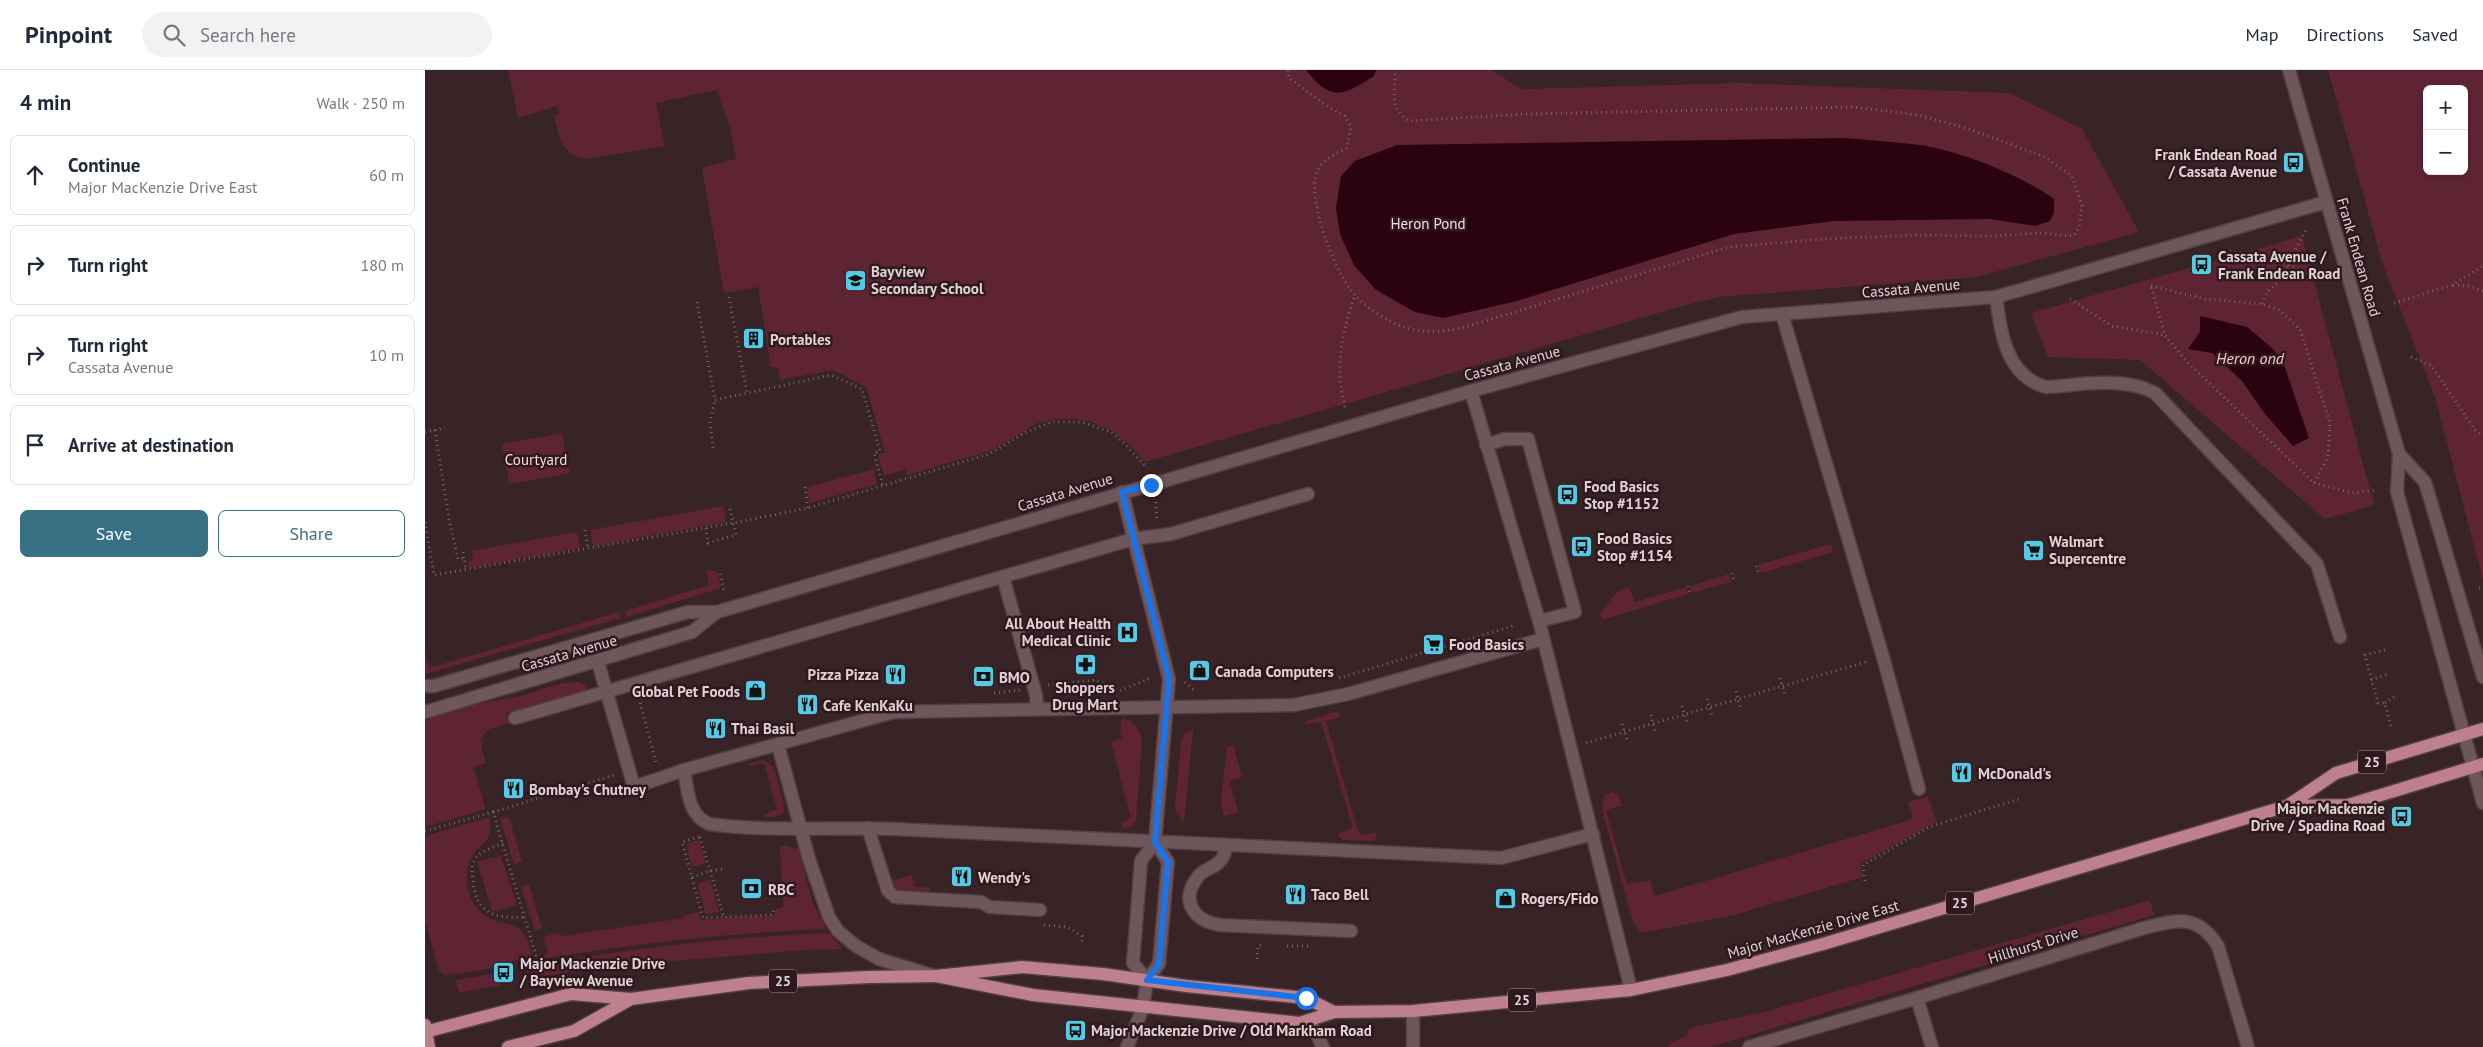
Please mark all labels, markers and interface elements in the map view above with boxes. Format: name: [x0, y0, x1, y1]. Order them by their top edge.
search box: [142, 12, 492, 57]
text: Pinpoint: [25, 19, 112, 50]
icon: search: [160, 21, 188, 49]
text: Search here: [200, 23, 296, 47]
text: Map: [2246, 23, 2278, 46]
text: Directions: [2306, 23, 2384, 46]
text: Saved: [2412, 23, 2458, 46]
map controls: [2423, 85, 2468, 175]
button: +: [2423, 85, 2468, 130]
text: 4 min: [20, 89, 71, 116]
text: Walk · 250 m: [316, 93, 405, 113]
button: −: [2423, 130, 2468, 175]
place label: Frank Endean Road / Cassata Avenue: [2155, 145, 2277, 181]
bus stop icon: Frank Endean Road / Cassata Avenue: [2281, 151, 2305, 175]
text: Continue: [68, 153, 140, 177]
icon: ahead: [21, 161, 49, 189]
text: 60 m: [369, 165, 404, 185]
text: Major MacKenzie Drive East: [68, 177, 257, 197]
street label: Frank Endean Road: [2333, 195, 2385, 319]
park label: Heron Pond: [1390, 214, 1466, 233]
place label: Cassata Avenue / Frank Endean Road: [2218, 247, 2340, 283]
icon: right: [21, 251, 49, 279]
text: Turn right: [68, 253, 148, 277]
bus stop icon: Cassata Avenue / Frank Endean Road: [2190, 253, 2214, 277]
text: 180 m: [361, 255, 404, 275]
place label: Bayview Secondary School: [871, 262, 984, 298]
school or university icon: Bayview Secondary School: [843, 268, 867, 292]
street label: Cassata Avenue: [1861, 274, 1961, 302]
building icon: Portables: [742, 327, 766, 351]
place label: Portables: [770, 330, 831, 349]
text: Turn right: [68, 333, 148, 357]
icon: right: [21, 341, 49, 369]
street label: Cassata Avenue: [1462, 341, 1562, 385]
text: 10 m: [369, 345, 404, 365]
water label: Heron ond: [2216, 348, 2285, 368]
text: Cassata Avenue: [68, 357, 173, 377]
icon: arrive: [21, 431, 49, 459]
text: Arrive at destination: [68, 433, 234, 457]
park label: Courtyard: [505, 450, 567, 469]
street label: Cassata Avenue: [1015, 468, 1115, 516]
route end: [1140, 474, 1163, 497]
place label: Food Basics Stop #1152: [1584, 477, 1660, 513]
bus stop icon: Food Basics Stop #1152: [1556, 483, 1580, 507]
button: Save: [20, 510, 208, 557]
button: Share: [218, 510, 405, 557]
place label: Food Basics Stop #1154: [1597, 529, 1673, 565]
place label: Walmart Supercentre: [2049, 532, 2127, 568]
bus stop icon: Food Basics Stop #1154: [1569, 535, 1593, 559]
supermarket icon: Walmart Supercentre: [2021, 538, 2045, 562]
place label: All About Health Medical Clinic: [1005, 614, 1111, 650]
hospital icon: All About Health Medical Clinic: [1115, 620, 1139, 644]
street label: Cassata Avenue: [519, 630, 619, 676]
supermarket icon: Food Basics: [1421, 632, 1445, 656]
place label: Food Basics: [1449, 635, 1524, 654]
pharmacy icon: Shoppers Drug Mart: [1073, 652, 1097, 676]
shop icon: Canada Computers: [1187, 659, 1211, 683]
restaurant icon: Pizza Pizza: [883, 662, 907, 686]
place label: Canada Computers: [1215, 662, 1334, 681]
place label: Pizza Pizza: [808, 665, 879, 684]
bank icon: BMO: [971, 665, 995, 689]
place label: BMO: [999, 668, 1030, 687]
place label: Shoppers Drug Mart: [1052, 678, 1118, 714]
shop icon: Global Pet Foods: [744, 679, 768, 703]
place label: Global Pet Foods: [632, 682, 740, 701]
restaurant icon: Cafe KenKaKu: [795, 693, 819, 717]
place label: Cafe KenKaKu: [823, 696, 913, 715]
restaurant icon: Thai Basil: [703, 716, 727, 740]
place label: Thai Basil: [731, 719, 795, 738]
road number: 25: [2358, 750, 2386, 774]
restaurant icon: McDonald's: [1950, 761, 1974, 785]
place label: McDonald's: [1978, 764, 2051, 783]
restaurant icon: Bombay's Chutney: [501, 777, 525, 801]
place label: Bombay's Chutney: [529, 780, 647, 799]
place label: Major Mackenzie Drive / Spadina Road: [2251, 799, 2385, 835]
bus stop icon: Major Mackenzie Drive / Spadina Road: [2389, 805, 2413, 829]
restaurant icon: Wendy's: [950, 865, 974, 889]
place label: Wendy's: [978, 868, 1030, 887]
bank icon: RBC: [740, 877, 764, 901]
place label: RBC: [768, 880, 795, 899]
restaurant icon: Taco Bell: [1283, 882, 1307, 906]
place label: Taco Bell: [1311, 885, 1369, 904]
shop icon: Rogers/Fido: [1493, 886, 1517, 910]
place label: Rogers/Fido: [1521, 889, 1599, 908]
road number: 25: [1946, 891, 1974, 914]
street label: Major MacKenzie Drive East: [1725, 895, 1901, 963]
street label: Hillhurst Drive: [1986, 922, 2080, 968]
place label: Major Mackenzie Drive / Bayview Avenue: [519, 954, 666, 990]
bus stop icon: Major Mackenzie Drive / Bayview Avenue: [492, 960, 516, 984]
road number: 25: [769, 969, 797, 992]
route start: [1295, 987, 1318, 1010]
road number: 25: [1508, 988, 1536, 1012]
bus stop icon: Major Mackenzie Drive / Old Markham Road: [1063, 1018, 1087, 1042]
place label: Major Mackenzie Drive / Old Markham Road: [1091, 1021, 1372, 1040]

